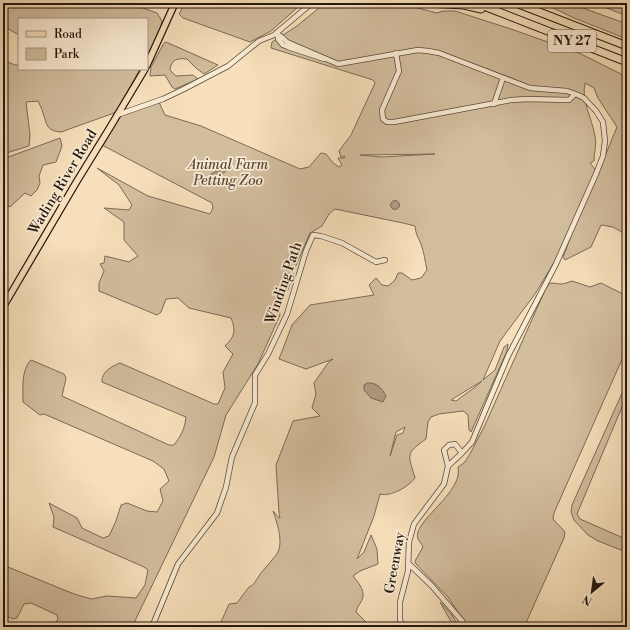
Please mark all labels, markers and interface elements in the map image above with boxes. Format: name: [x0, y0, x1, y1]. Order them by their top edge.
legend: [18, 18, 148, 70]
text: Road: [54, 27, 82, 42]
road number: NY 27: [548, 30, 596, 52]
text: Park: [54, 47, 80, 62]
street label: Wading River Road: [24, 126, 101, 239]
park label: Animal Farm Petting Zoo: [186, 156, 269, 190]
street label: Winding Path: [261, 239, 307, 327]
street label: Greenway: [381, 531, 409, 595]
north arrow: [572, 572, 612, 612]
text: N: [580, 591, 595, 608]

